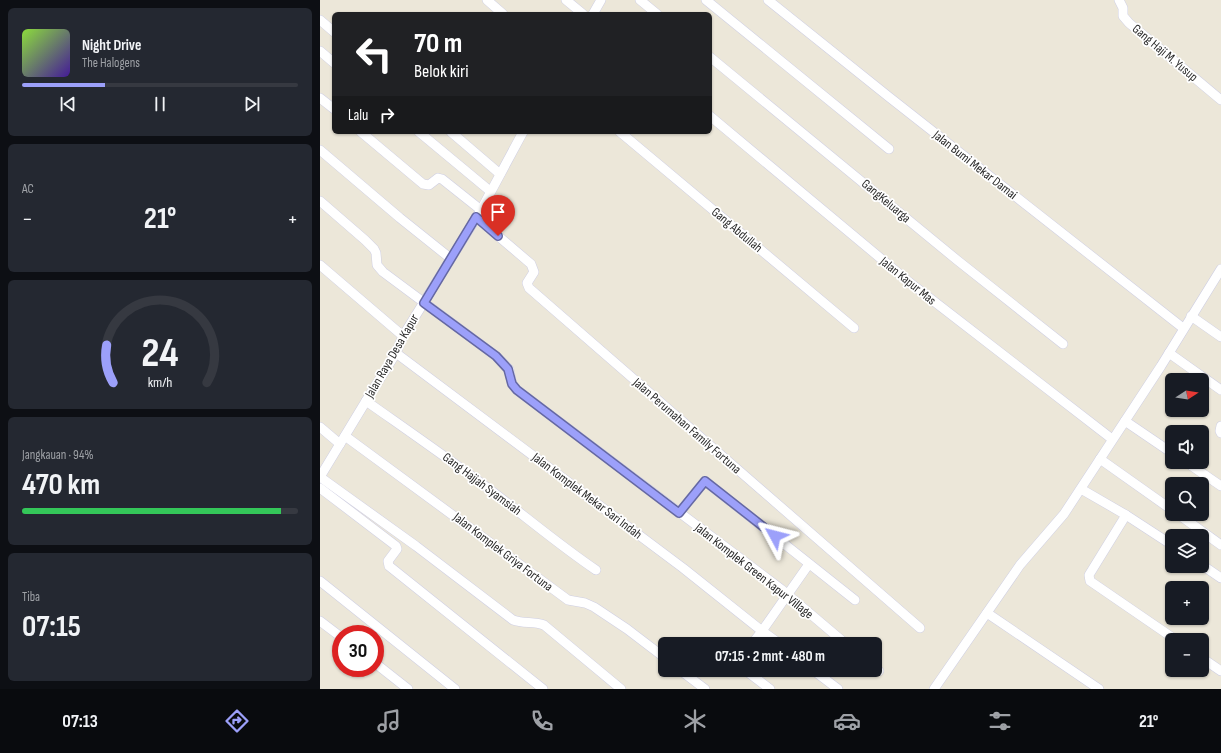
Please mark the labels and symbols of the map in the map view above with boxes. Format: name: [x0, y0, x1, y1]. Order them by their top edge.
street label: Gang Haji M. Yusup: [1129, 21, 1201, 85]
street label: Jalan Bumi Mekar Damai: [929, 127, 1020, 203]
street label: GangKeluarga: [858, 176, 914, 226]
pin: [481, 195, 515, 236]
street label: Gang Abdullah: [708, 204, 766, 256]
street label: Jalan Kapur Mas: [876, 253, 940, 309]
street label: Jalan Raya Desa Kapur: [361, 311, 423, 402]
north arrow: [1165, 373, 1209, 417]
street label: Jalan Perumahan Family Fortuna: [629, 374, 744, 477]
street label: Gang Hajjah Syamsiah: [439, 449, 525, 519]
street label: Jalan Komplek Mekar Sari Indah: [528, 449, 645, 543]
street label: Jalan Komplek Griya Fortuna: [449, 509, 556, 595]
position arrow: [754, 515, 796, 557]
street label: Jalan Komplek Green Kapur Village: [691, 519, 817, 622]
speed limit sign: 30: [332, 625, 384, 677]

